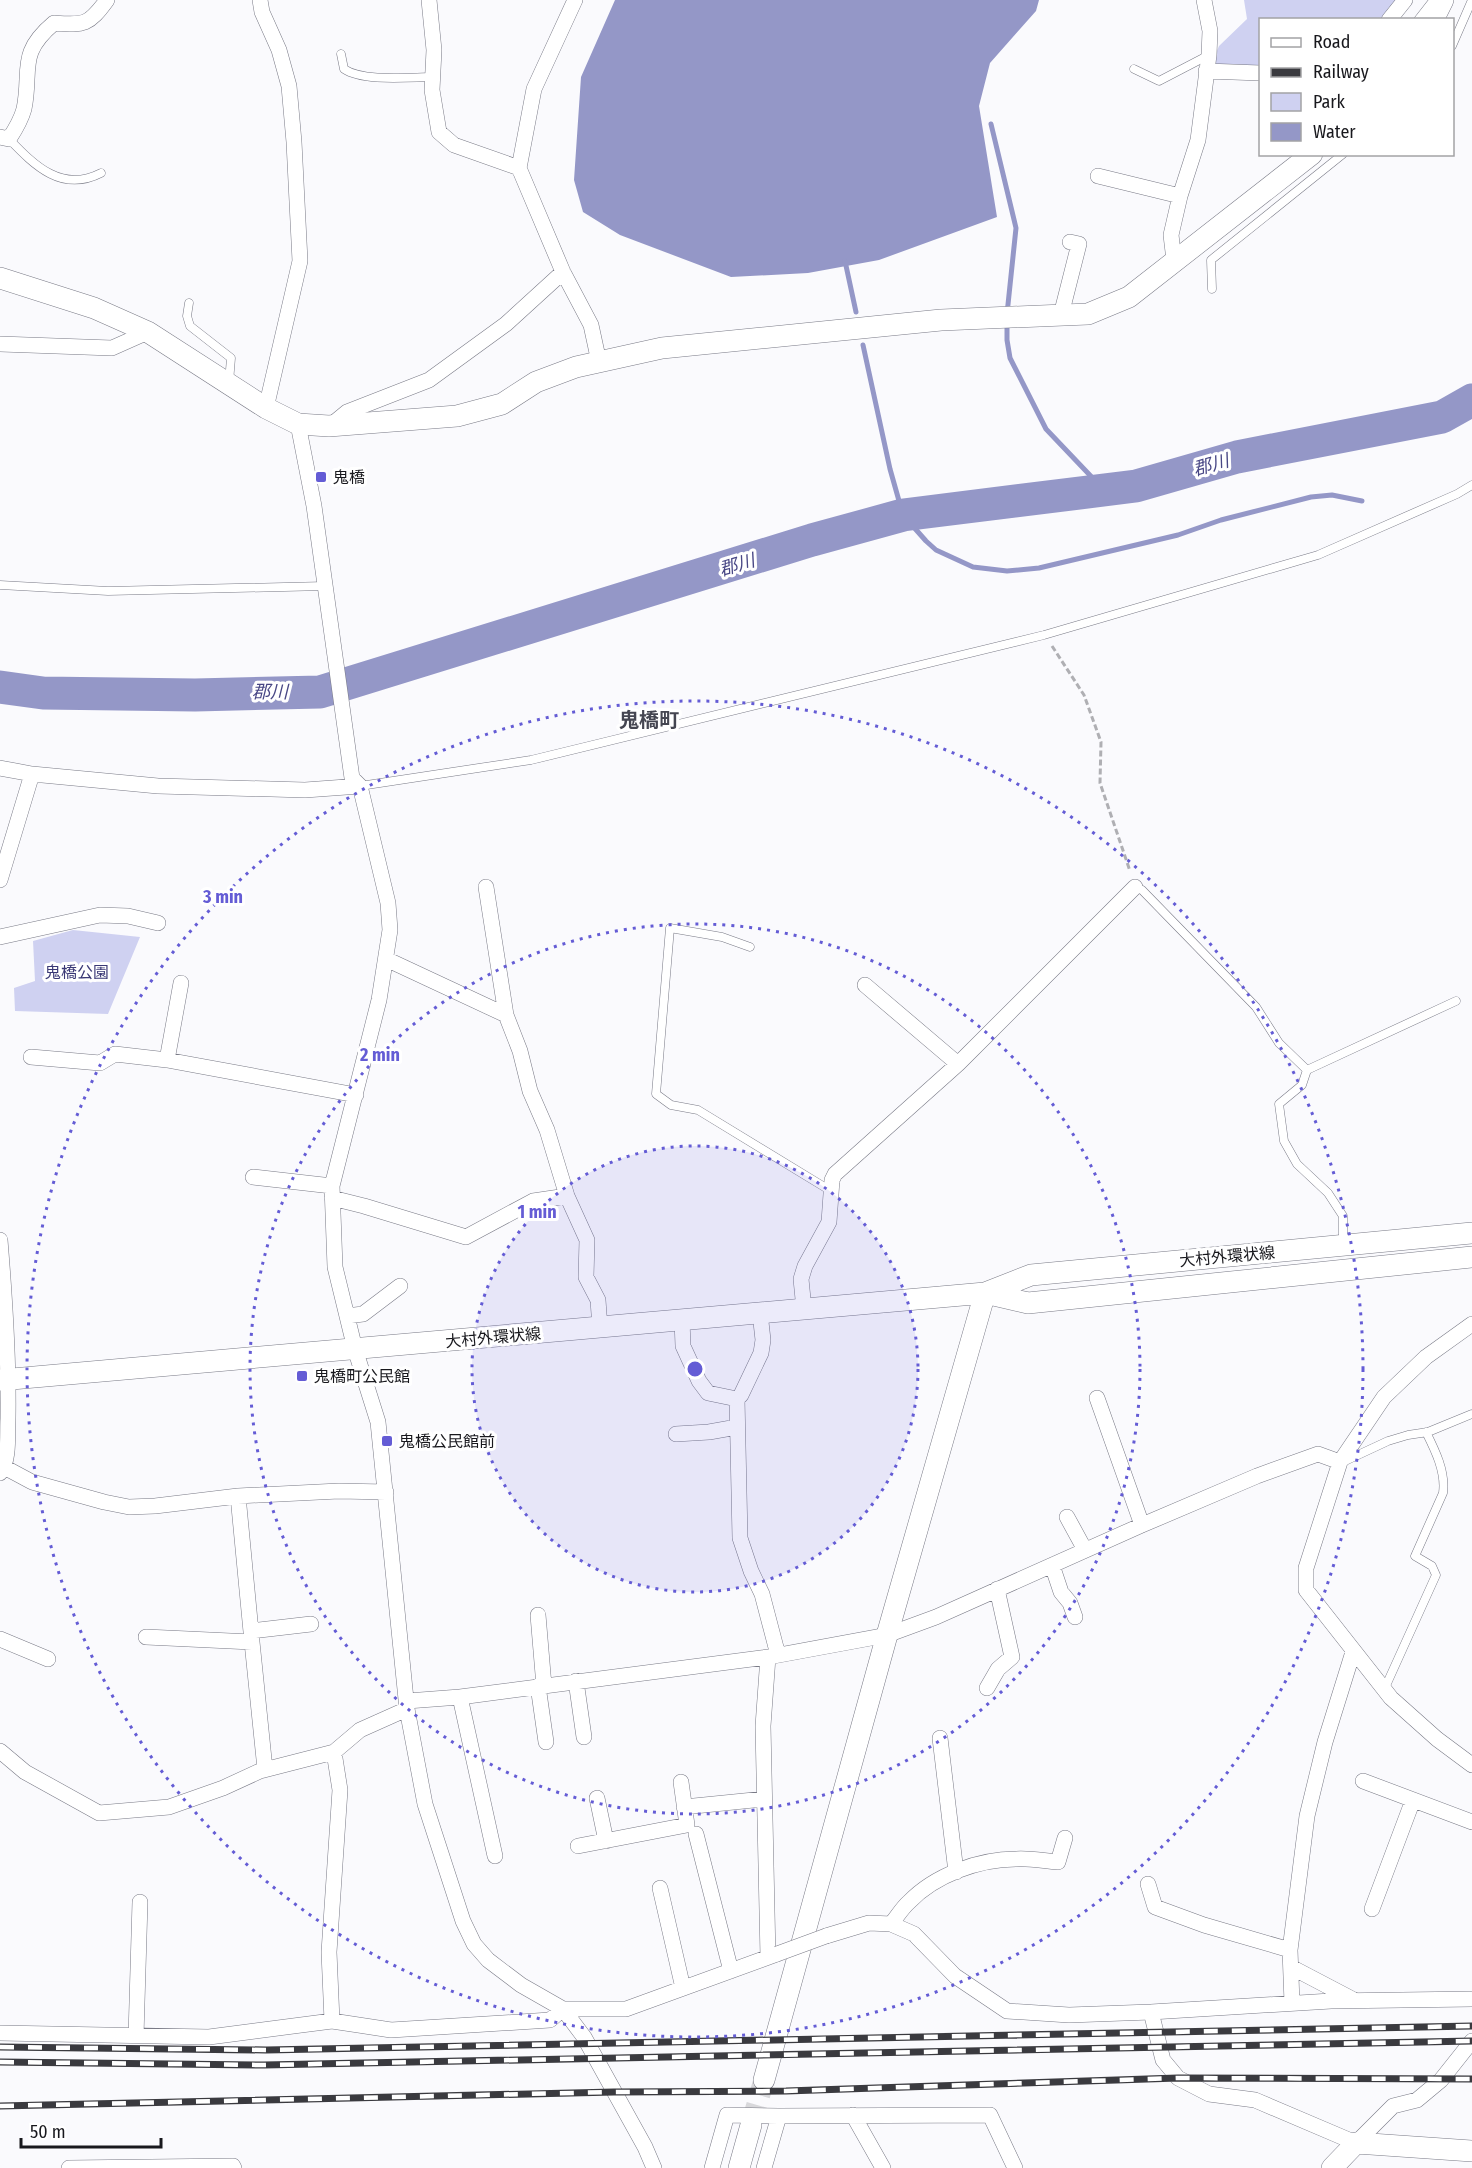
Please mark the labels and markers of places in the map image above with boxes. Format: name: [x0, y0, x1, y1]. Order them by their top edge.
place label: 鬼橋: [333, 468, 365, 487]
marker: 鬼橋: [314, 470, 328, 484]
centre of rings: [685, 1359, 705, 1379]
place label: 鬼橋町公民館: [314, 1367, 410, 1386]
marker: 鬼橋町公民館: [295, 1369, 309, 1383]
place label: 鬼橋公民館前: [399, 1432, 495, 1451]
marker: 鬼橋公民館前: [380, 1434, 394, 1448]

